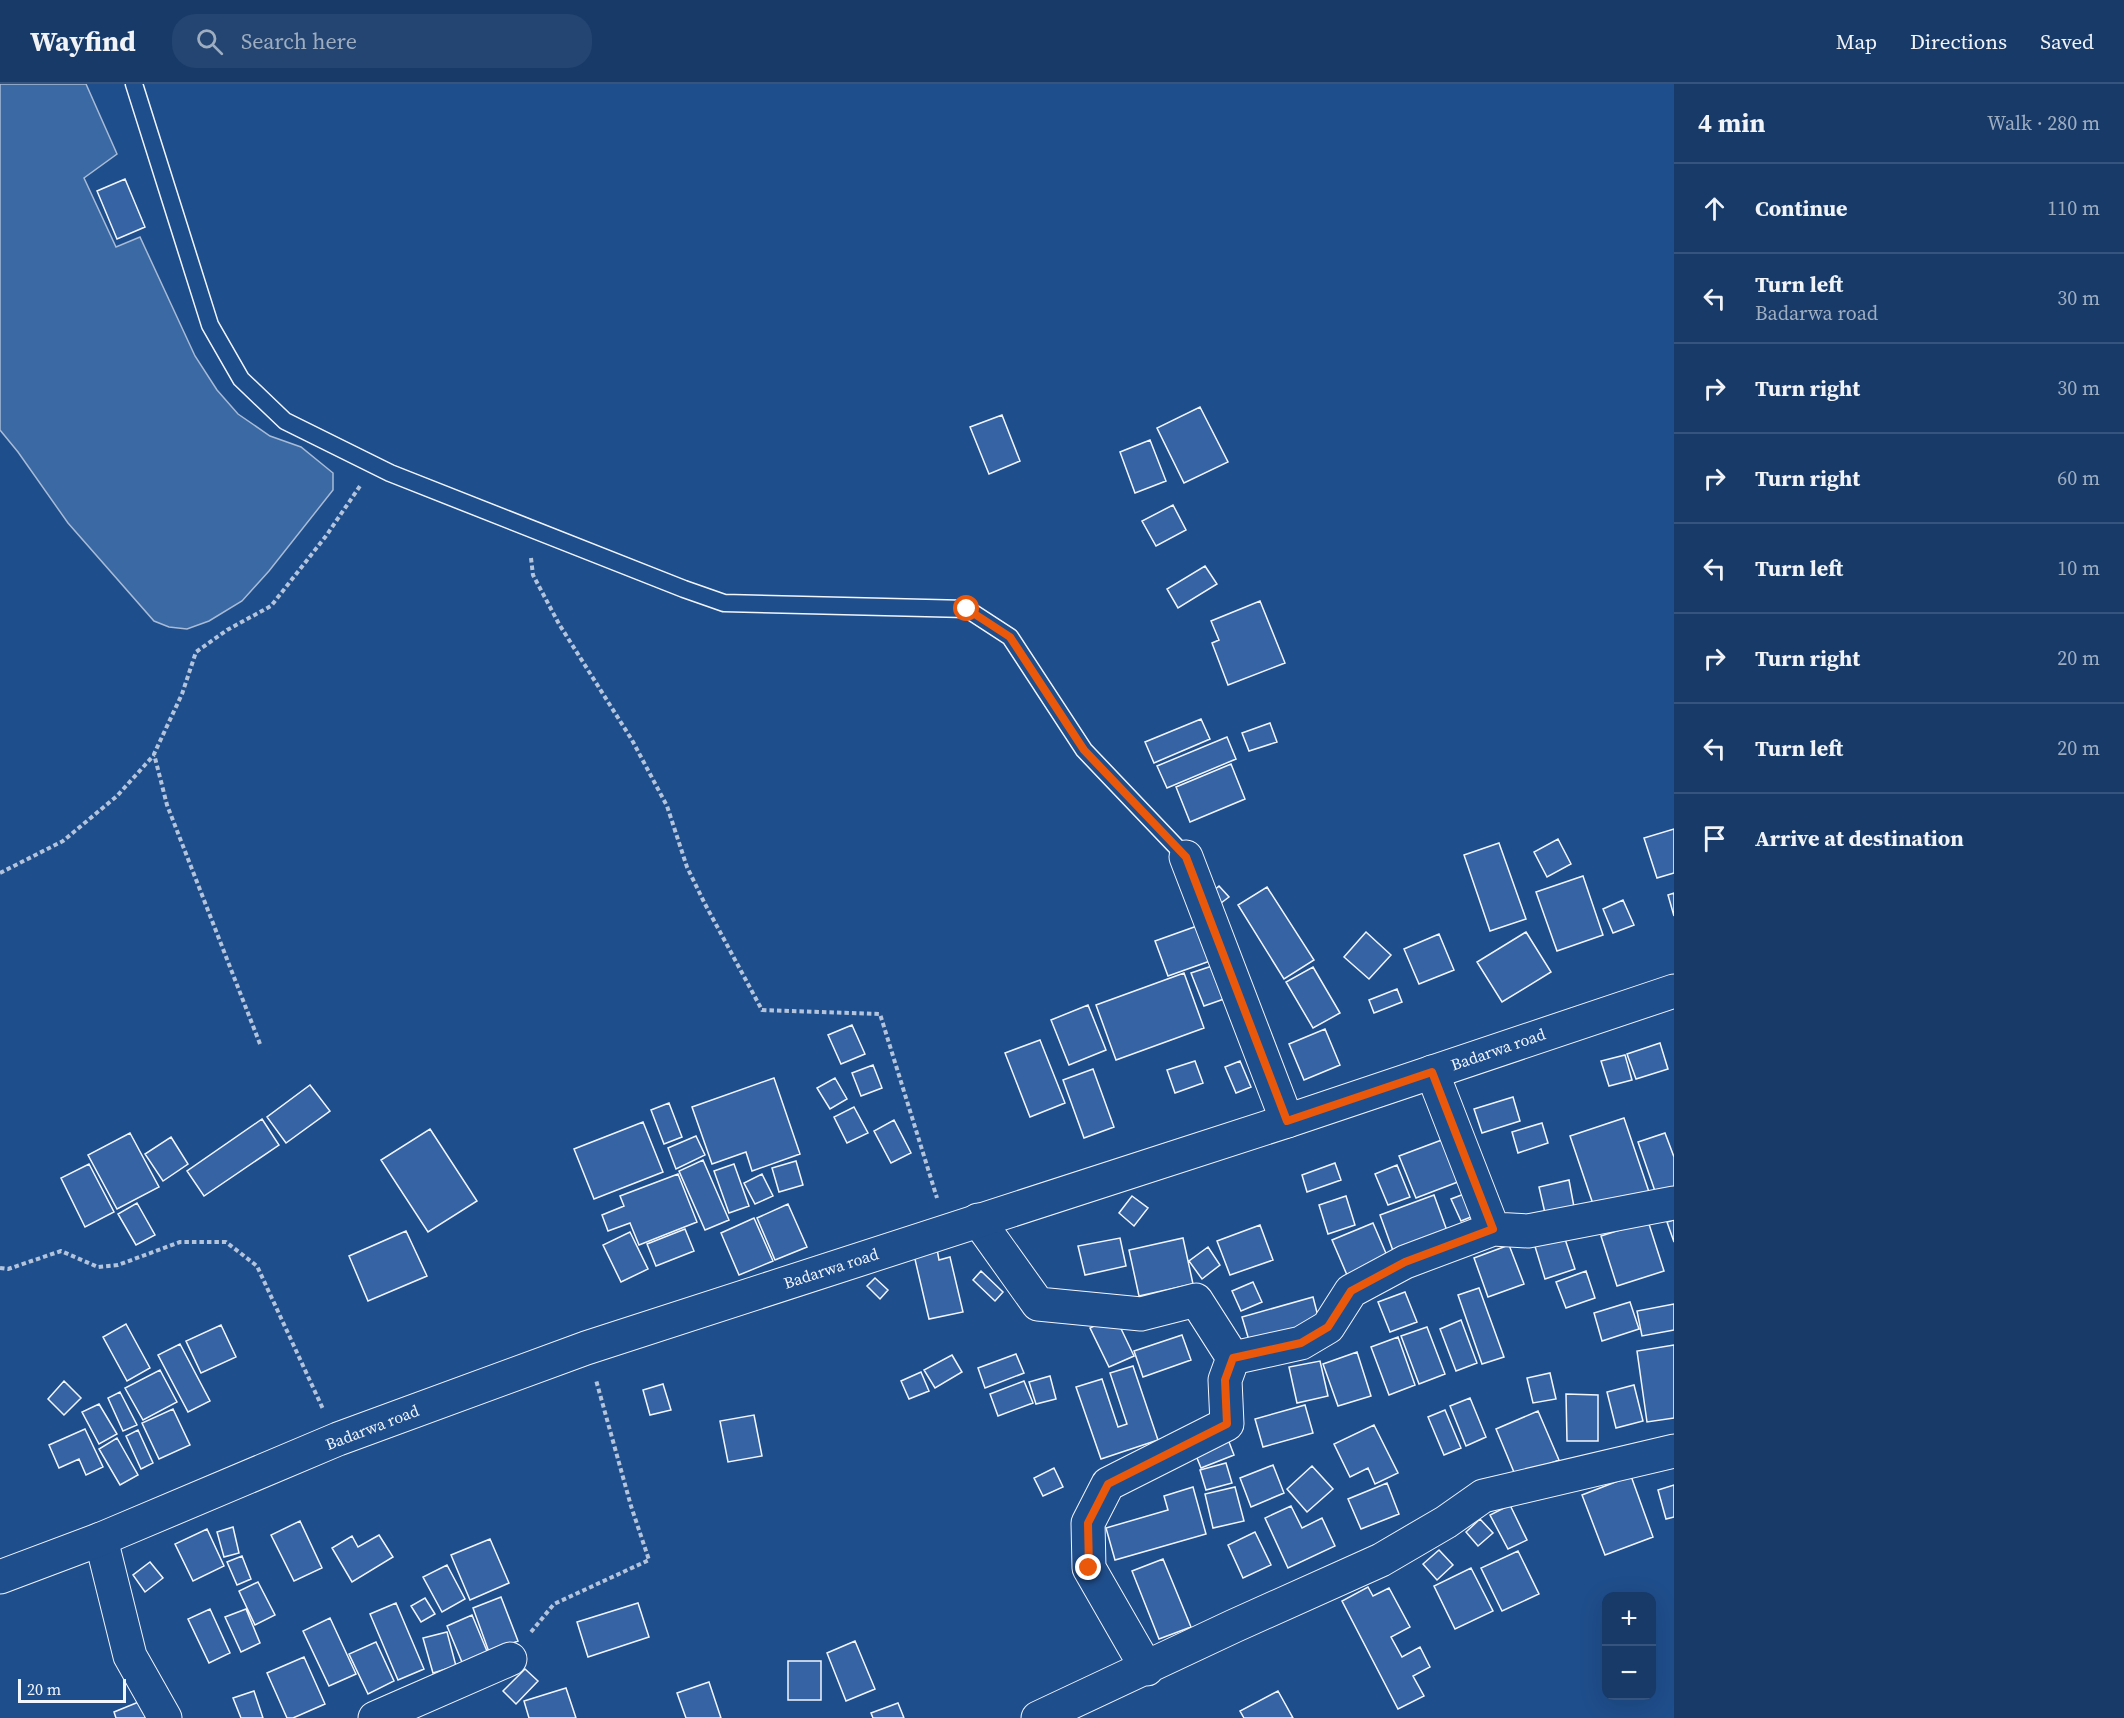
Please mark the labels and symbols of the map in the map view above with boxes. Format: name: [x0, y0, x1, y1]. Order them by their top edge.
route start: [953, 595, 979, 621]
street label: Badarwa road: [1448, 1023, 1548, 1075]
street label: Badarwa road: [781, 1242, 881, 1294]
street label: Badarwa road: [322, 1399, 422, 1455]
route end: [1075, 1554, 1101, 1580]
scale bar: [18, 1676, 126, 1704]

